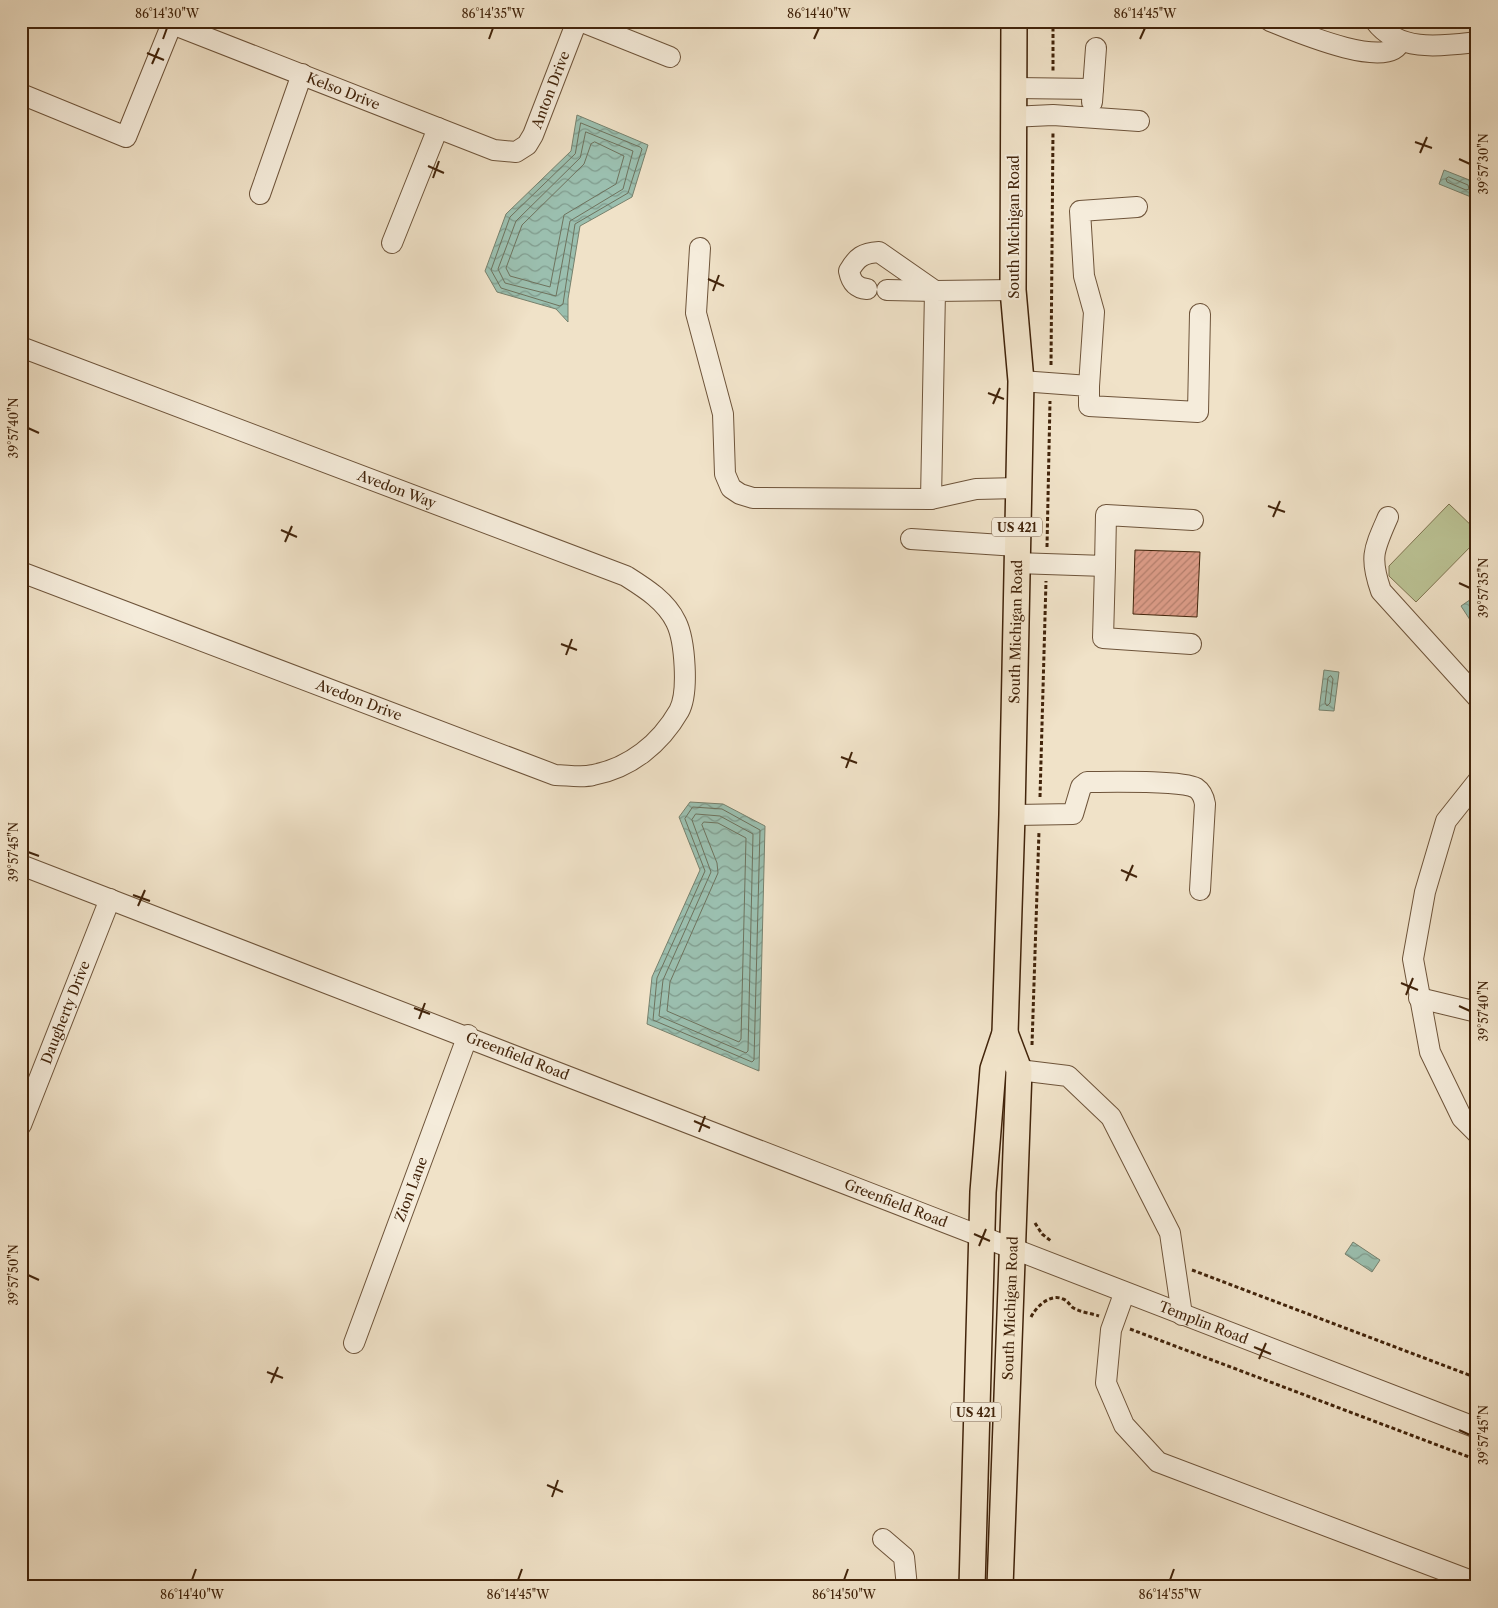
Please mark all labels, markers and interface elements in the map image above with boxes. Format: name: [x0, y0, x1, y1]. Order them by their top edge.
text: 86°14'30"W: [135, 6, 200, 21]
text: 86°14'35"W: [461, 6, 525, 21]
text: 86°14'40"W: [787, 6, 852, 21]
text: 86°14'45"W: [1114, 6, 1177, 21]
street label: Anton Drive: [527, 48, 574, 132]
street label: Kelso Drive: [304, 69, 383, 114]
text: 39°57'30"N: [1476, 133, 1491, 195]
street label: South Michigan Road: [1005, 155, 1023, 299]
text: 39°57'40"N: [6, 397, 21, 458]
street label: Avedon Way: [354, 466, 439, 512]
road number: US 421: [992, 518, 1042, 536]
text: 39°57'35"N: [1476, 558, 1491, 618]
street label: South Michigan Road: [1005, 559, 1026, 704]
street label: Avedon Drive: [313, 675, 405, 725]
text: 39°57'45"N: [6, 822, 21, 882]
street label: Daugherty Drive: [37, 958, 94, 1067]
text: 39°57'40"N: [1476, 980, 1491, 1041]
street label: Greenfield Road: [463, 1028, 572, 1084]
street label: Zion Lane: [391, 1154, 431, 1224]
street label: Greenfield Road: [842, 1175, 951, 1232]
street label: South Michigan Road: [999, 1236, 1022, 1380]
text: 39°57'50"N: [6, 1244, 21, 1306]
street label: Templin Road: [1156, 1297, 1251, 1348]
road number: US 421: [951, 1402, 1001, 1421]
text: 39°57'45"N: [1476, 1405, 1491, 1465]
text: 86°14'40"W: [160, 1587, 225, 1602]
text: 86°14'45"W: [487, 1587, 550, 1602]
text: 86°14'50"W: [812, 1587, 877, 1602]
text: 86°14'55"W: [1139, 1587, 1202, 1602]

